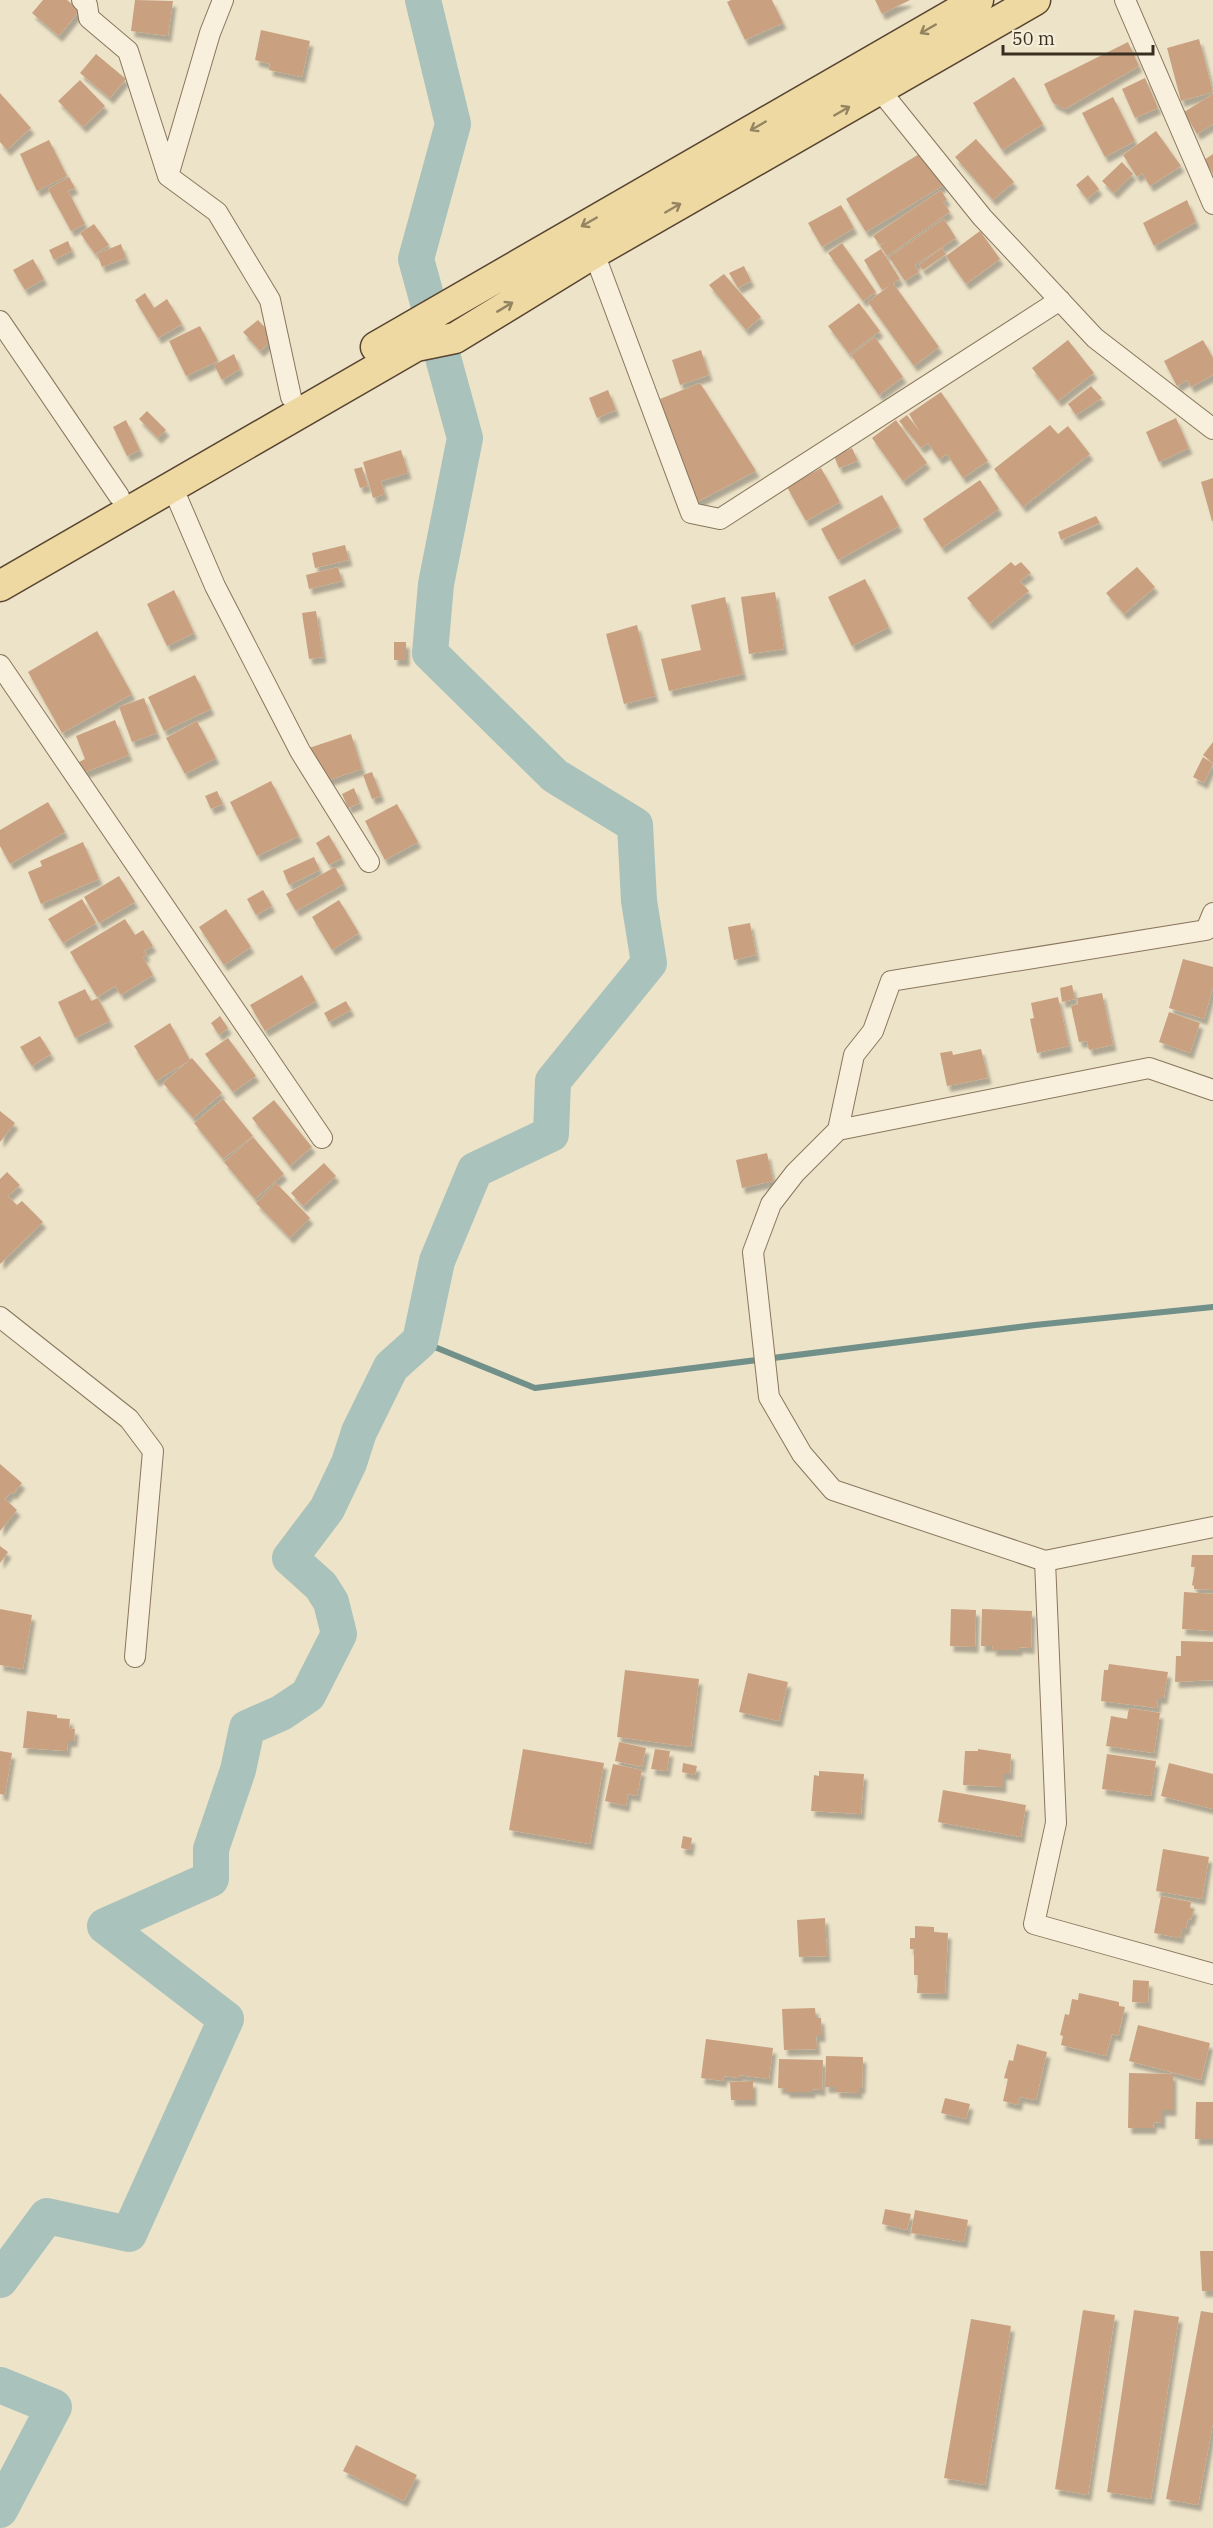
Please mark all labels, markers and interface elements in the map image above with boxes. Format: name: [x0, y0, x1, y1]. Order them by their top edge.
scale bar: [1003, 18, 1153, 56]
one-way arrow: [920, 23, 937, 35]
text: 50 m: [1012, 27, 1055, 50]
one-way arrow: [833, 105, 850, 117]
one-way arrow: [750, 120, 767, 132]
one-way arrow: [664, 202, 681, 214]
one-way arrow: [581, 217, 598, 229]
one-way arrow: [496, 301, 513, 313]

